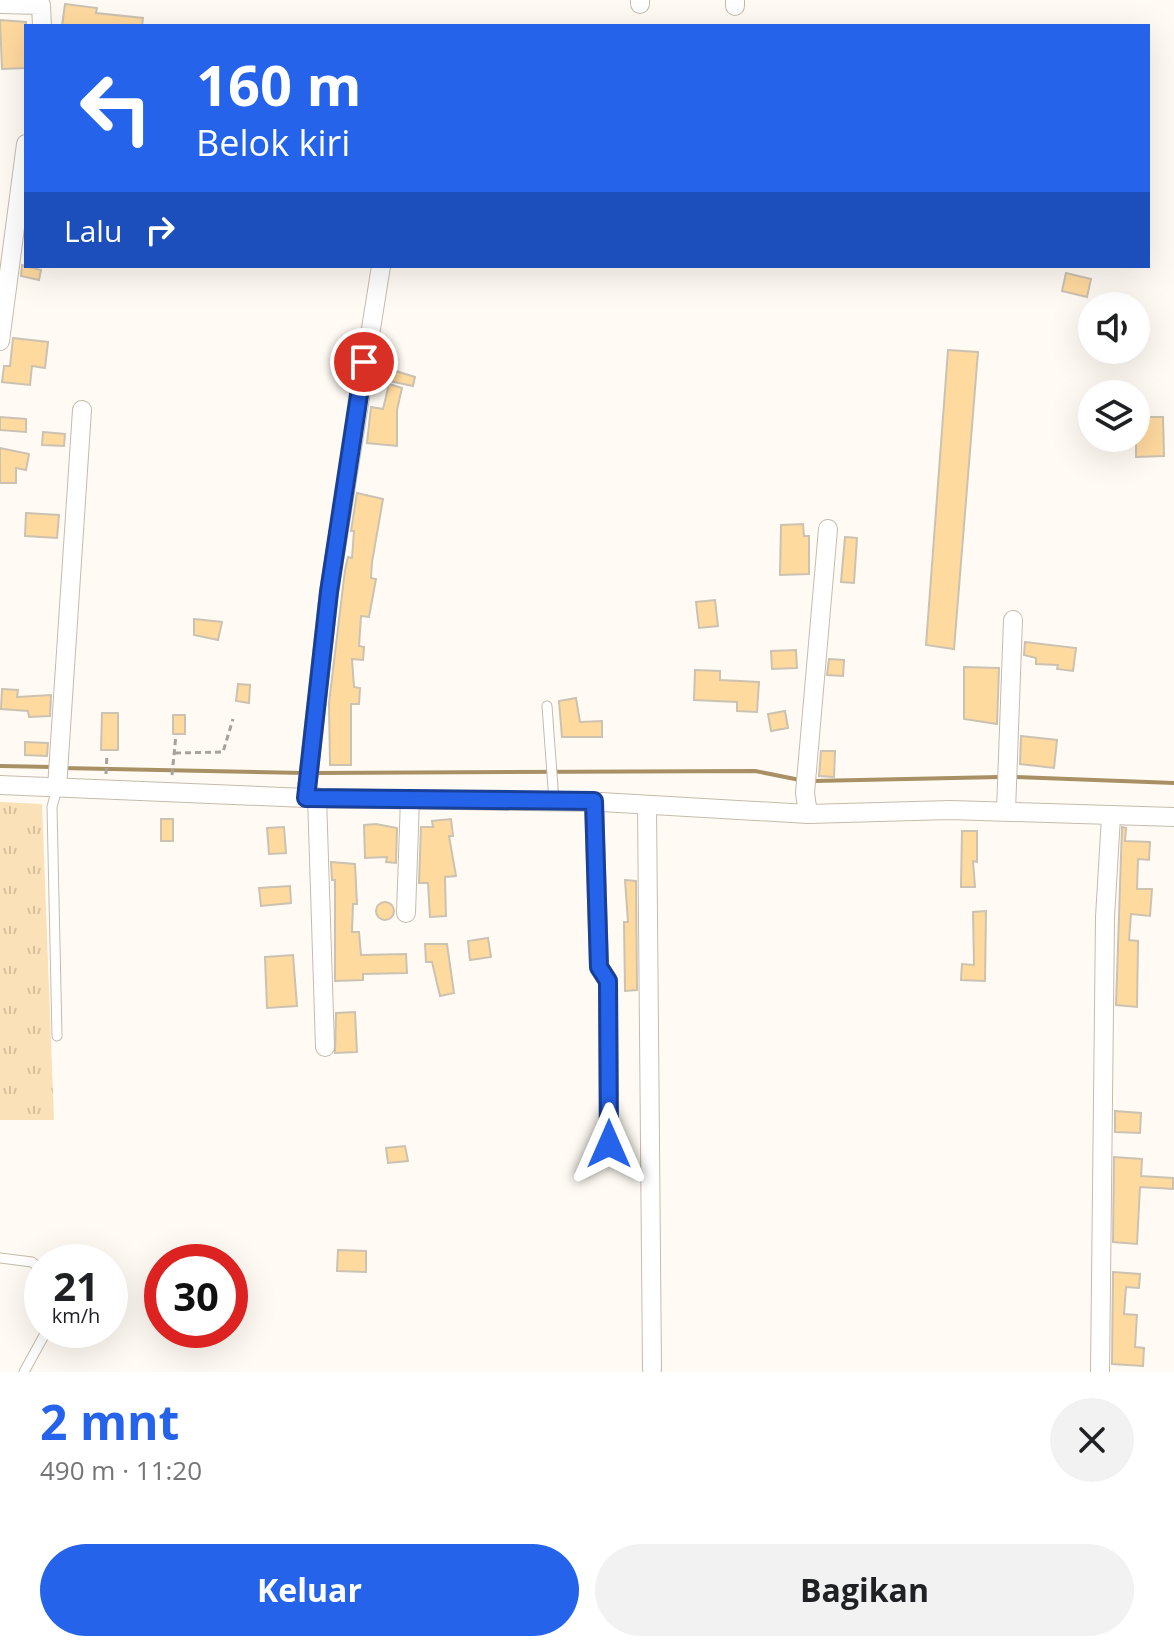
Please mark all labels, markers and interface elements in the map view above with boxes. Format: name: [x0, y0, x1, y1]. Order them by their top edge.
text: 160 m: [196, 46, 362, 122]
icon: left: [64, 56, 168, 160]
text: Belok kiri: [196, 118, 350, 167]
icon: right: [138, 208, 182, 252]
text: Lalu: [64, 210, 122, 251]
map controls: [1078, 292, 1150, 452]
button: sound: [1078, 292, 1150, 364]
pin: [330, 328, 398, 396]
icon: arrive: [342, 340, 386, 384]
button: layers: [1078, 380, 1150, 452]
position arrow: [567, 1102, 651, 1186]
speed limit sign: 30: [144, 1244, 248, 1348]
text: 21: [53, 1258, 99, 1313]
text: km/h: [52, 1302, 100, 1329]
text: 2 mnt: [40, 1389, 179, 1454]
button: close: [1050, 1398, 1134, 1482]
text: 490 m · 11:20: [40, 1452, 202, 1488]
button: Keluar: [40, 1544, 579, 1636]
button: Bagikan: [595, 1544, 1134, 1636]

